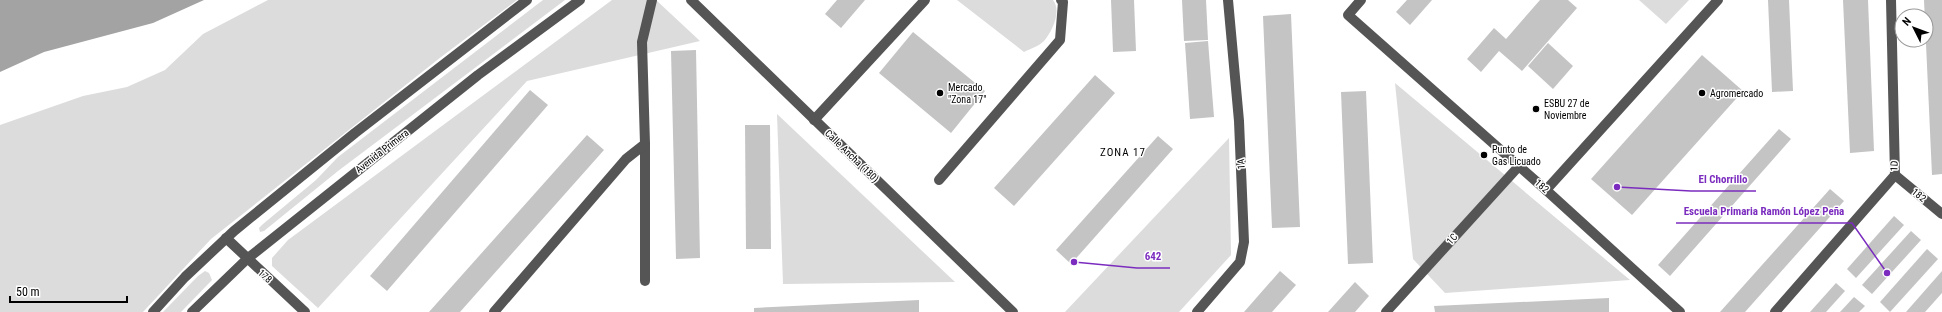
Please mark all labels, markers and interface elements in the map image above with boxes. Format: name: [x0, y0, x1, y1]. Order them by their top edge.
north arrow: [1894, 8, 1934, 48]
text: N: [1900, 15, 1914, 29]
place label: Mercado "Zona 17": [948, 82, 986, 105]
marker: Mercado "Zona 17": [935, 88, 945, 98]
marker: Agromercado: [1697, 88, 1707, 98]
place label: Agromercado: [1710, 88, 1763, 99]
place label: ESBU 27 de Noviembre: [1544, 98, 1590, 121]
marker: ESBU 27 de Noviembre: [1531, 104, 1541, 114]
street label: Avenida Primera: [353, 127, 411, 175]
street label: Calle Ancha (180): [822, 128, 881, 185]
place label: Punto de Gas Licuado: [1492, 144, 1541, 167]
district label: ZONA 17: [1100, 146, 1146, 159]
marker: Punto de Gas Licuado: [1479, 150, 1489, 160]
street label: 1A: [1235, 158, 1247, 170]
street label: 1D: [1888, 160, 1900, 172]
callout: El Chorrillo: [1691, 168, 1756, 191]
text: El Chorrillo: [1699, 173, 1748, 186]
street label: 182: [1533, 177, 1551, 195]
street label: 182: [1910, 186, 1928, 204]
callout: Escuela Primaria Ramón López Peña: [1676, 200, 1852, 223]
text: Escuela Primaria Ramón López Peña: [1684, 205, 1844, 218]
street label: 1C: [1444, 231, 1460, 247]
callout: 642: [1137, 245, 1170, 268]
text: 642: [1145, 250, 1162, 263]
street label: 178: [256, 267, 274, 285]
scale bar: [10, 278, 127, 304]
text: 50 m: [16, 285, 40, 299]

